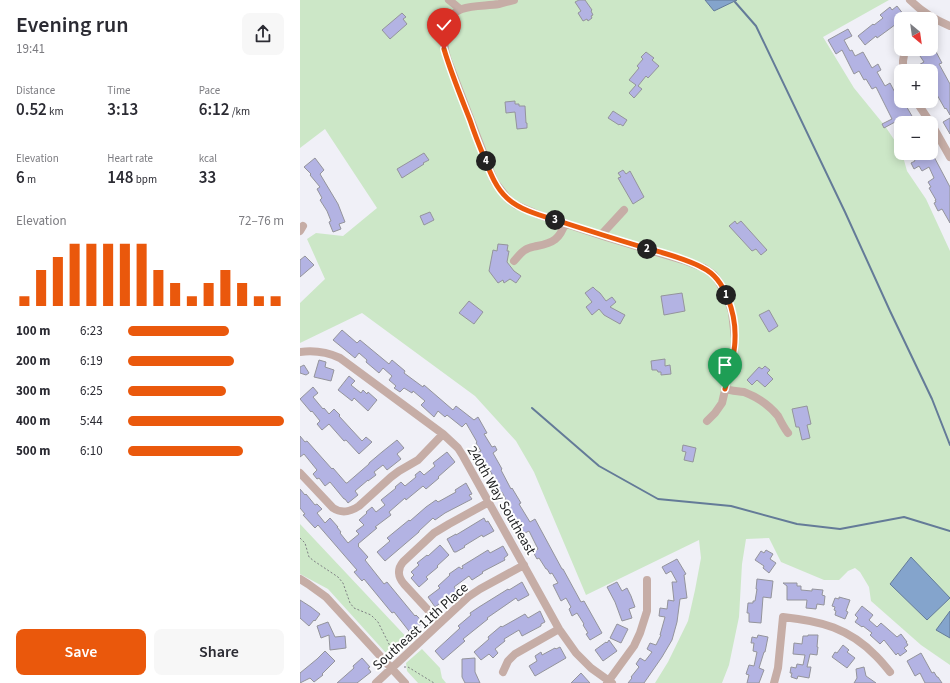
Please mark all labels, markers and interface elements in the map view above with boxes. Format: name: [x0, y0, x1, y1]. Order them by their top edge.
pin: [427, 8, 461, 49]
text: Evening run: [16, 9, 129, 41]
north arrow: [894, 12, 938, 56]
map controls: [894, 12, 938, 160]
button: share: [242, 13, 284, 55]
icon: check: [433, 14, 455, 36]
text: 19:41: [16, 40, 45, 58]
button: +: [894, 64, 938, 108]
text: Distance: [16, 83, 55, 98]
text: Time: [107, 83, 131, 98]
text: Pace: [199, 83, 220, 98]
text: 0.52: [16, 98, 47, 122]
text: 3:13: [107, 98, 138, 122]
text: 6:12: [199, 98, 230, 122]
text: km: [47, 104, 64, 119]
text: /km: [230, 104, 250, 119]
button: −: [894, 116, 938, 160]
text: Elevation: [16, 151, 59, 166]
text: Heart rate: [107, 151, 153, 166]
text: kcal: [199, 151, 217, 166]
pin: 4: [476, 151, 496, 171]
text: 4: [483, 153, 489, 168]
text: 6: [16, 166, 25, 190]
text: 148: [107, 166, 134, 190]
text: 33: [199, 166, 216, 190]
text: m: [25, 172, 36, 187]
text: bpm: [134, 172, 157, 187]
pin: 3: [545, 210, 565, 230]
text: Elevation: [16, 212, 67, 230]
text: 72–76 m: [239, 212, 284, 230]
text: 3: [552, 212, 558, 227]
pin: 2: [637, 239, 657, 259]
text: 2: [644, 241, 650, 256]
pin: 1: [716, 285, 736, 305]
text: 1: [723, 287, 729, 302]
text: 100 m: [16, 322, 50, 340]
text: 6:23: [80, 322, 103, 340]
pin: [708, 348, 742, 389]
text: 200 m: [16, 352, 50, 370]
text: 6:19: [80, 352, 103, 370]
icon: arrive: [714, 354, 736, 376]
text: 300 m: [16, 382, 50, 400]
text: 6:25: [80, 382, 103, 400]
text: 400 m: [16, 412, 50, 430]
text: 5:44: [80, 412, 103, 430]
text: 500 m: [16, 442, 50, 460]
text: 6:10: [80, 442, 103, 460]
street label: 240th Way Southeast: [462, 443, 541, 559]
street label: Southeast 11th Place: [368, 578, 473, 675]
button: Save: [16, 629, 146, 675]
button: Share: [154, 629, 284, 675]

